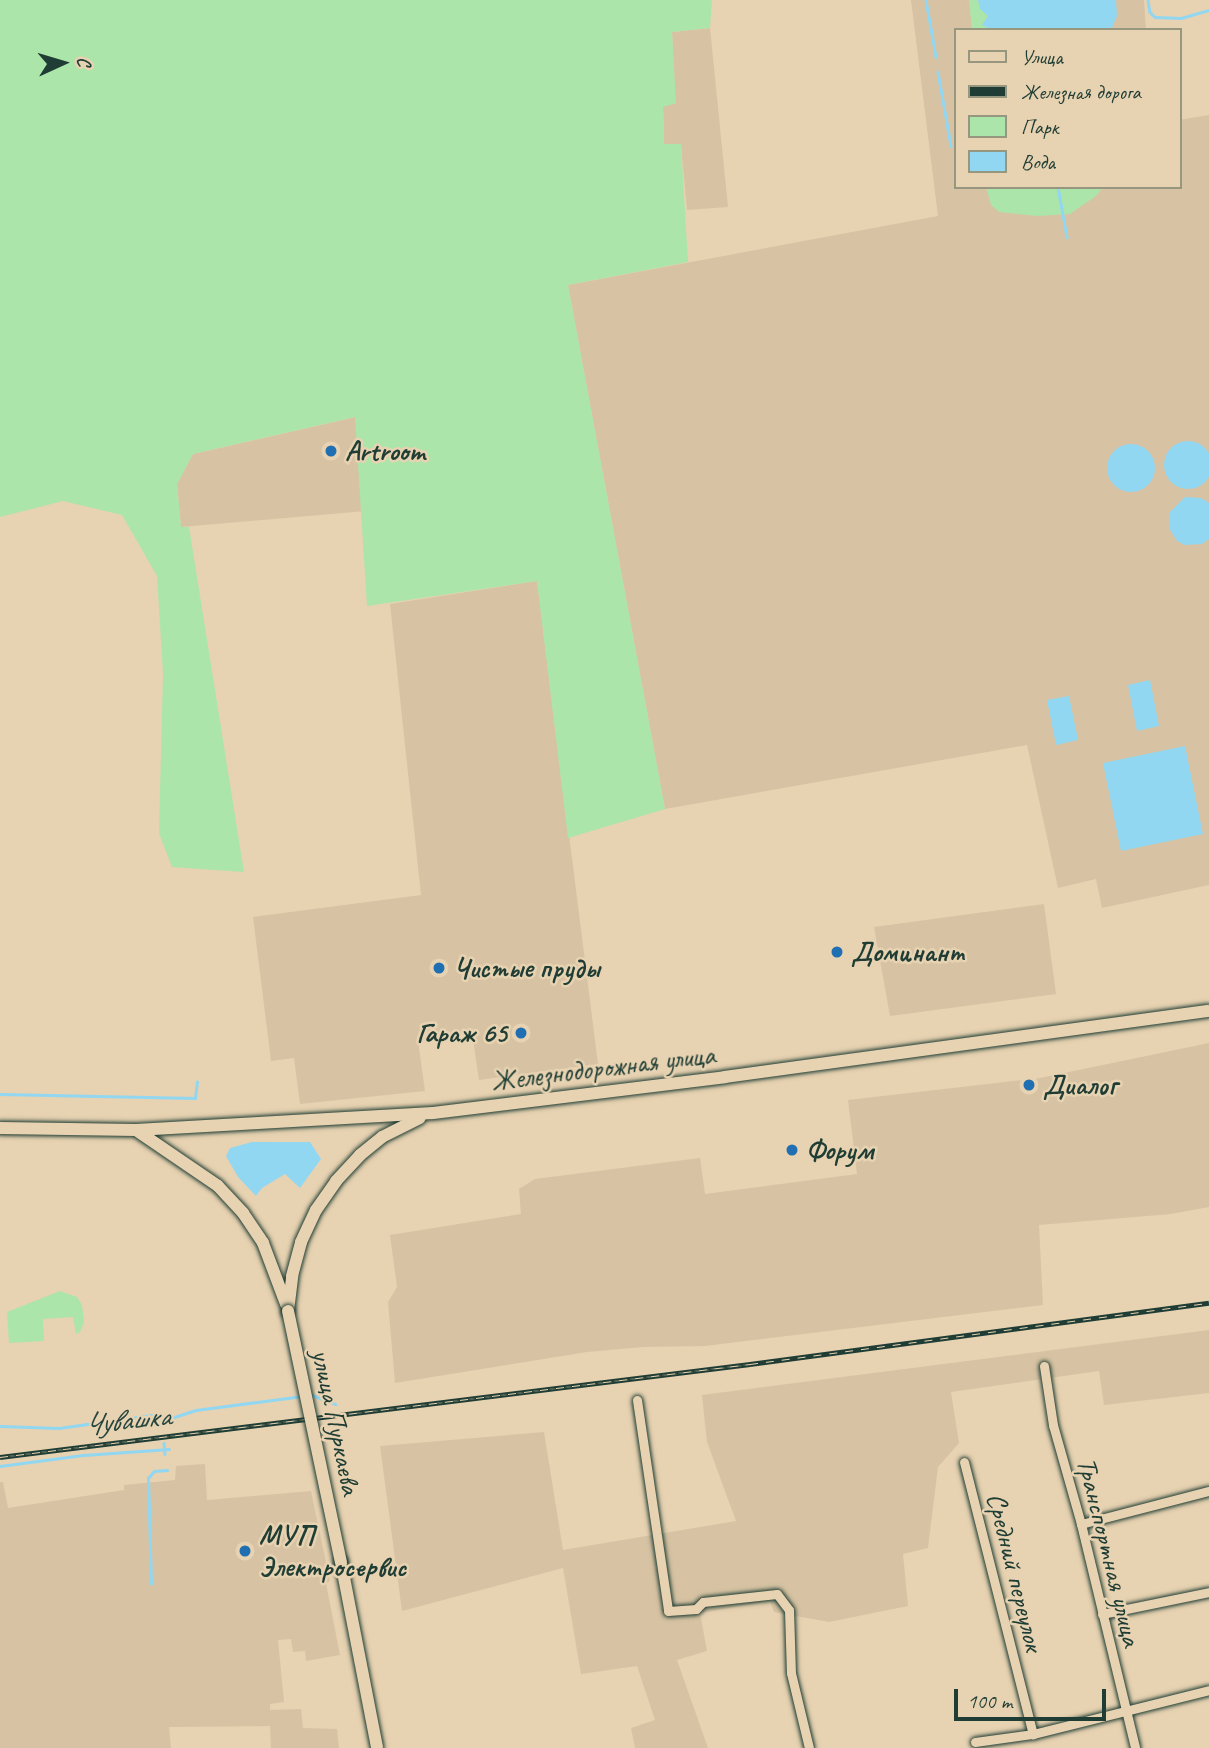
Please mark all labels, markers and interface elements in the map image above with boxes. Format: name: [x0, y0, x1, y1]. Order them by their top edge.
north arrow: [28, 28, 98, 98]
legend: [954, 28, 1181, 189]
text: Улица: [1021, 44, 1063, 70]
text: С: [72, 56, 96, 67]
text: Железная дорога: [1021, 79, 1141, 105]
text: Парк: [1021, 114, 1058, 140]
text: Вода: [1021, 149, 1055, 175]
place label: Artroom: [345, 434, 425, 468]
marker: Artroom: [323, 443, 339, 459]
place label: Доминант: [851, 935, 963, 969]
marker: Доминант: [829, 944, 845, 960]
place label: Чистые пруды: [453, 951, 598, 985]
marker: Чистые пруды: [431, 960, 447, 976]
place label: Гараж 65: [417, 1016, 507, 1050]
marker: Гараж 65: [513, 1025, 529, 1041]
street label: Железнодорожная улица: [488, 1037, 718, 1099]
place label: Диалог: [1043, 1068, 1117, 1102]
marker: Диалог: [1021, 1077, 1037, 1093]
place label: Форум: [806, 1133, 874, 1167]
marker: Форум: [784, 1142, 800, 1158]
street label: улица Пуркаева: [304, 1346, 368, 1498]
water label: Чувашка: [82, 1398, 172, 1442]
street label: Транспортная улица: [1069, 1453, 1149, 1651]
street label: Средний переулок: [979, 1489, 1051, 1655]
place label: МУП Электросервис: [259, 1518, 406, 1584]
marker: МУП Электросервис: [237, 1543, 253, 1559]
scale bar: [957, 1674, 1109, 1718]
text: 100 m: [967, 1688, 1012, 1714]

